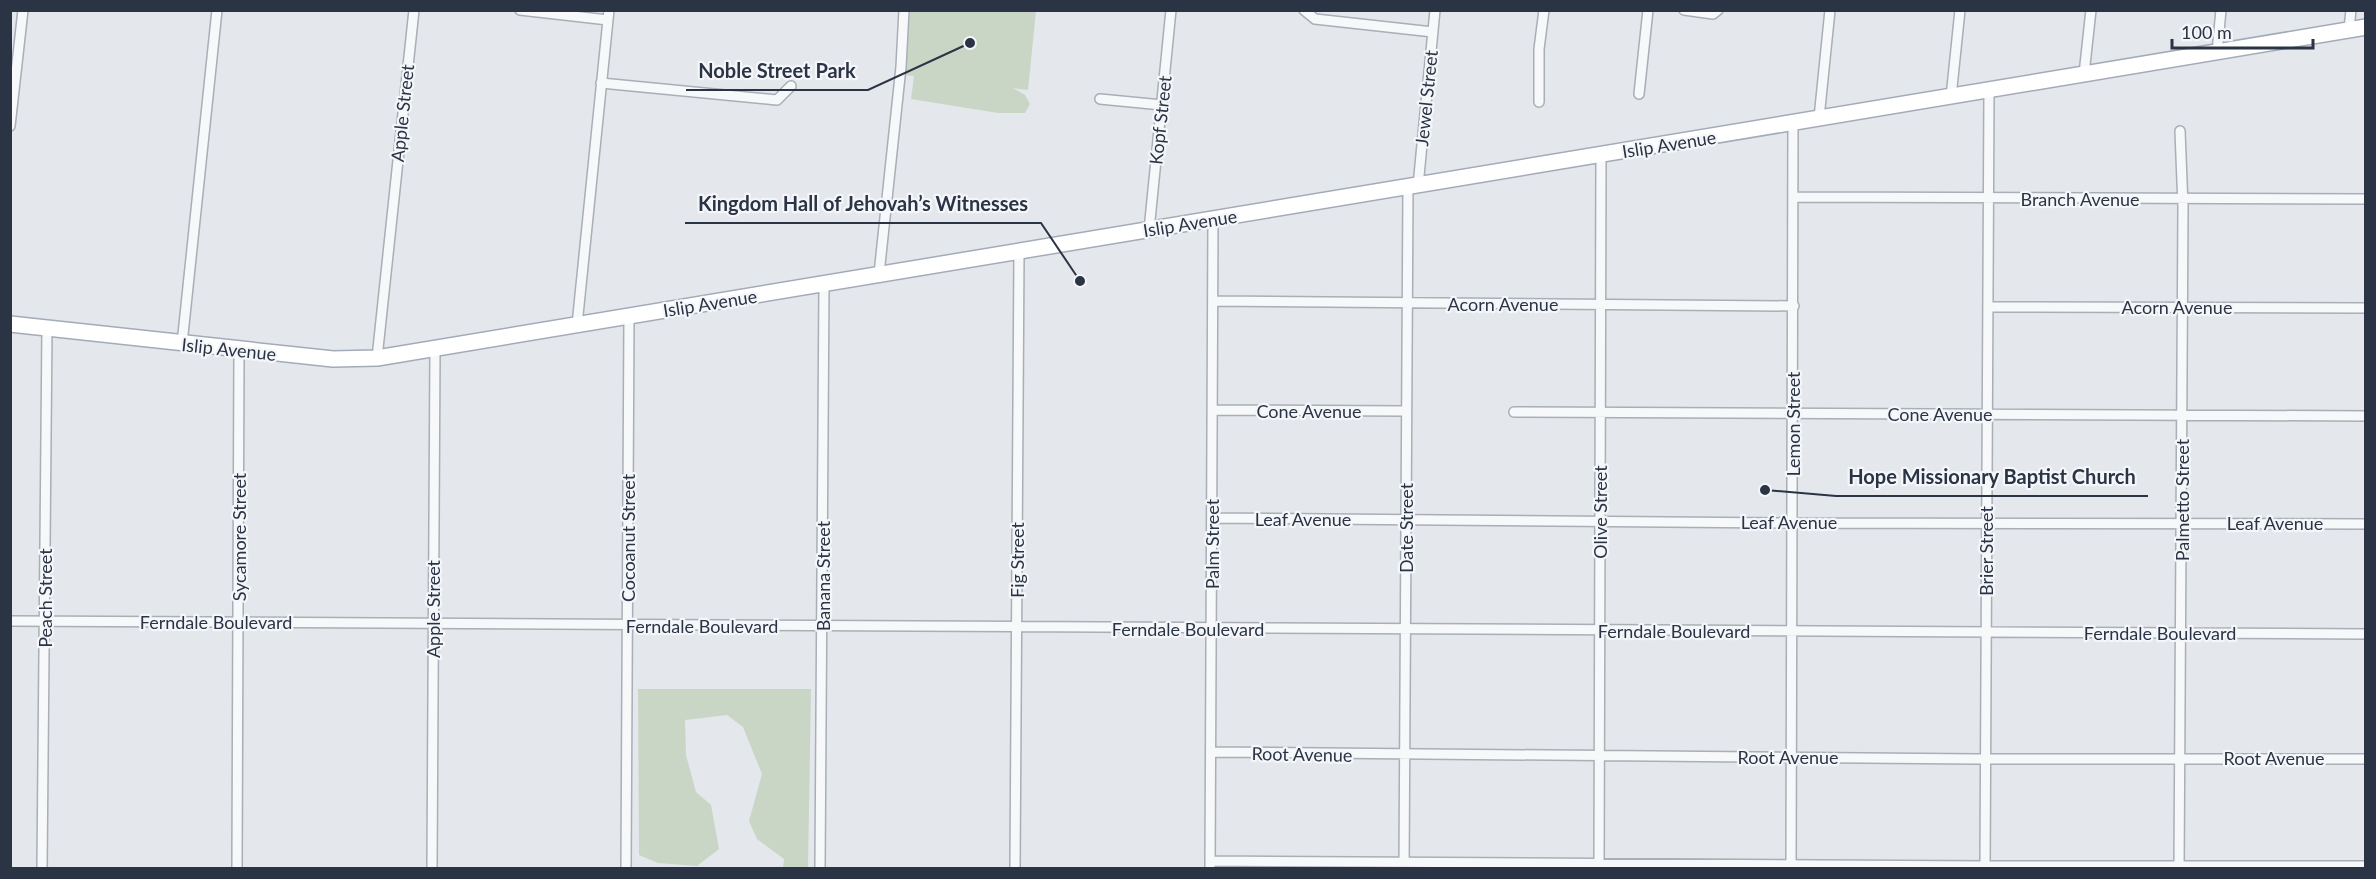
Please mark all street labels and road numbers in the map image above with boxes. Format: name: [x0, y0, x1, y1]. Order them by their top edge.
street label: Jewel Street: [1410, 48, 1442, 147]
street label: Apple Street: [386, 63, 418, 163]
street label: Kopf Street: [1144, 74, 1176, 166]
street label: Islip Avenue: [1620, 126, 1718, 162]
street label: Branch Avenue: [2020, 188, 2140, 210]
street label: Islip Avenue: [1141, 205, 1239, 241]
street label: Islip Avenue: [661, 285, 759, 321]
street label: Acorn Avenue: [1448, 293, 1558, 315]
street label: Acorn Avenue: [2122, 296, 2232, 318]
street label: Islip Avenue: [181, 333, 277, 365]
street label: Lemon Street: [1782, 371, 1804, 477]
street label: Cone Avenue: [1256, 400, 1362, 422]
street label: Cone Avenue: [1887, 403, 1993, 425]
street label: Palmetto Street: [2171, 438, 2193, 561]
street label: Olive Street: [1589, 465, 1611, 559]
street label: Sycamore Street: [228, 472, 250, 601]
street label: Cocoanut Street: [617, 473, 639, 602]
street label: Date Street: [1395, 482, 1417, 573]
street label: Palm Street: [1201, 498, 1223, 589]
street label: Brier Street: [1975, 505, 1997, 596]
street label: Leaf Avenue: [1255, 508, 1351, 530]
street label: Leaf Avenue: [1741, 511, 1837, 533]
street label: Leaf Avenue: [2227, 512, 2323, 534]
street label: Banana Street: [812, 520, 834, 631]
street label: Fig Street: [1006, 522, 1028, 598]
street label: Peach Street: [34, 548, 56, 648]
street label: Apple Street: [422, 559, 444, 658]
street label: Ferndale Boulevard: [140, 611, 292, 633]
street label: Ferndale Boulevard: [626, 615, 778, 637]
street label: Ferndale Boulevard: [1112, 618, 1264, 640]
street label: Ferndale Boulevard: [1598, 620, 1750, 642]
street label: Ferndale Boulevard: [2084, 622, 2236, 644]
street label: Root Avenue: [1251, 742, 1353, 766]
street label: Root Avenue: [1738, 746, 1839, 768]
street label: Root Avenue: [2224, 747, 2325, 769]

